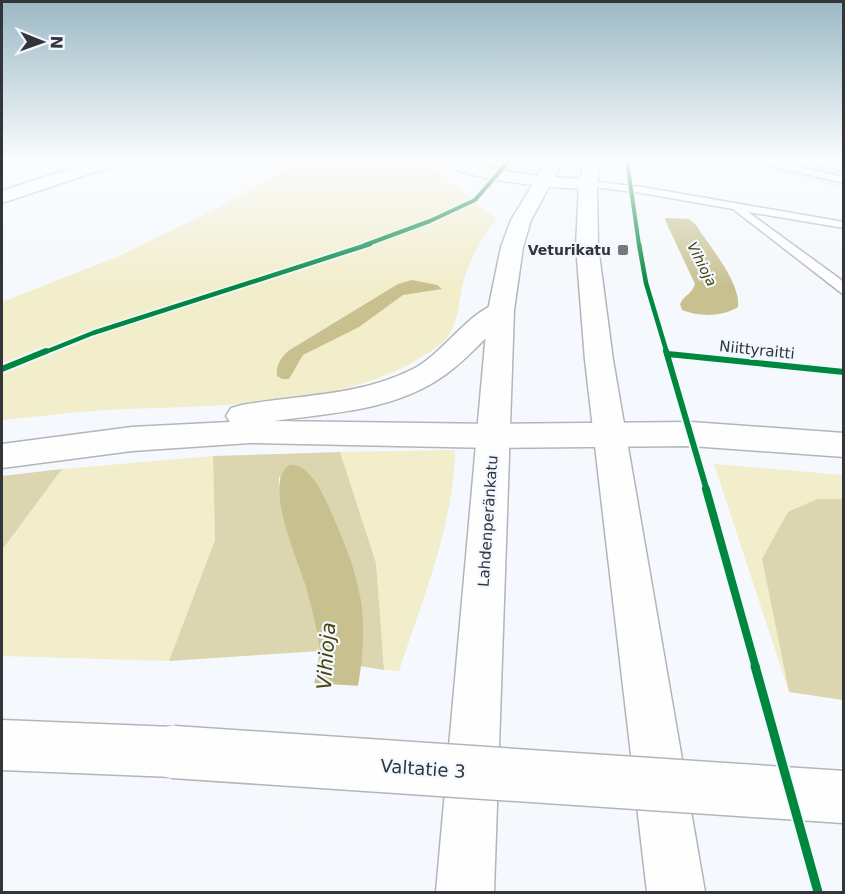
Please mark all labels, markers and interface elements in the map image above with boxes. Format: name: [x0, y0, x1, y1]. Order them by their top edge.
north arrow: [12, 12, 72, 72]
text: N: [47, 35, 66, 49]
water label: Vihioja: [684, 239, 720, 289]
place label: Veturikatu: [528, 242, 611, 258]
marker: Veturikatu: [616, 243, 630, 257]
street label: Niittyraitti: [718, 337, 796, 363]
street label: Lahdenperänkatu: [474, 455, 502, 587]
water label: Vihioja: [312, 621, 340, 691]
street label: Valtatie 3: [380, 755, 466, 782]

